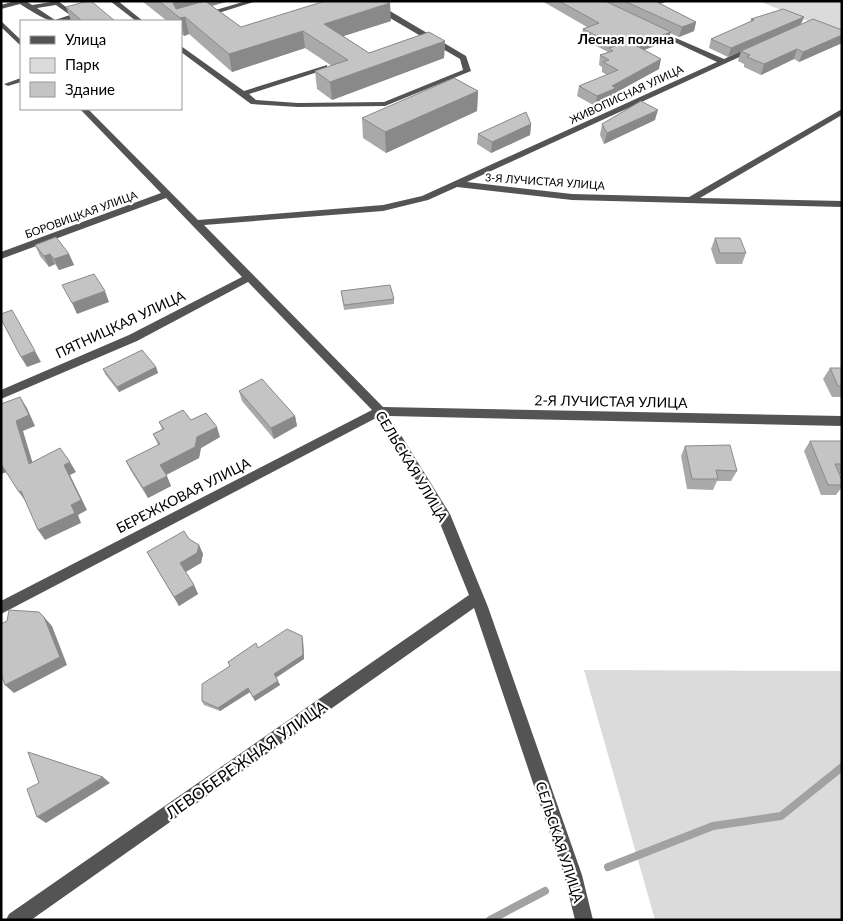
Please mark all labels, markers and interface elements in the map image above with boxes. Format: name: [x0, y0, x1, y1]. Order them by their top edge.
legend: [20, 20, 182, 110]
text: Улица: [65, 30, 106, 48]
district label: Лесная поляна: [577, 30, 674, 47]
text: Парк: [65, 55, 100, 73]
street label: ЖИВОПИСНАЯ УЛИЦА: [567, 62, 686, 126]
text: Здание: [65, 80, 115, 98]
street label: 3-Я ЛУЧИСТАЯ УЛИЦА: [484, 170, 606, 192]
street label: БОРОВИЦКАЯ УЛИЦА: [23, 187, 140, 240]
street label: ПЯТНИЦКАЯ УЛИЦА: [52, 286, 188, 362]
street label: 2-Я ЛУЧИСТАЯ УЛИЦА: [534, 391, 688, 411]
street label: СЕЛЬСКАЯ УЛИЦА: [372, 407, 452, 525]
street label: БЕРЕЖКОВАЯ УЛИЦА: [113, 454, 253, 536]
street label: ЛЕВОБЕРЕЖНАЯ УЛИЦА: [161, 696, 330, 823]
street label: СЕЛЬСКАЯ УЛИЦА: [532, 779, 588, 905]

